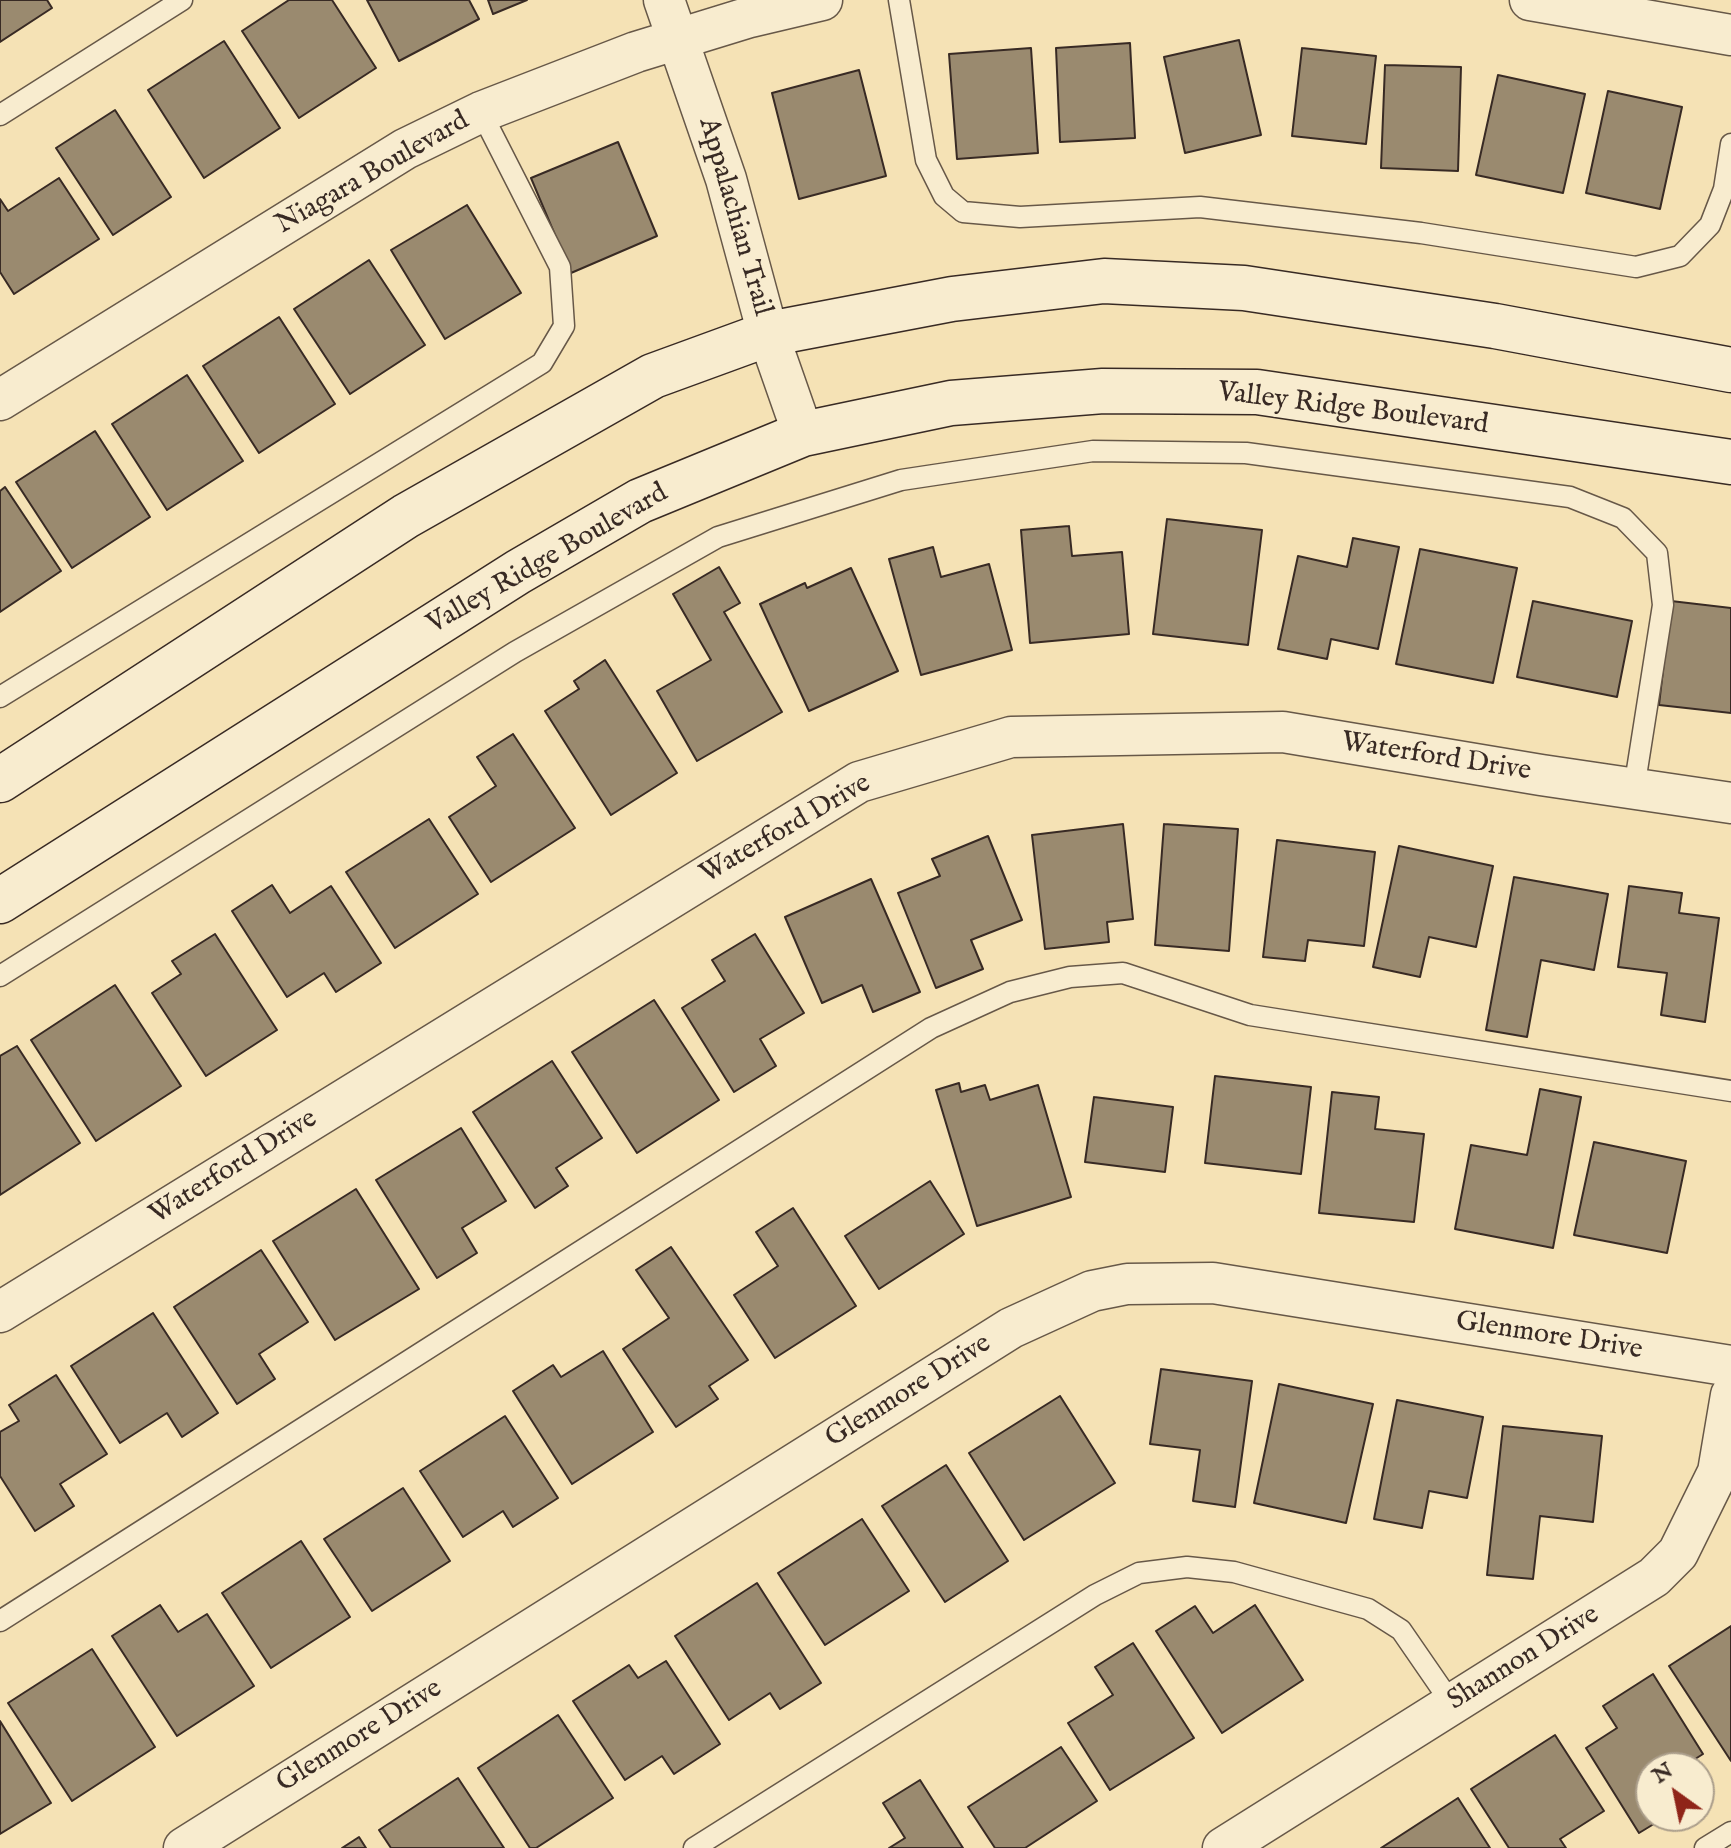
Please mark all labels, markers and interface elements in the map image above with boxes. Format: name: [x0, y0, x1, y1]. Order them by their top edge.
street label: Niagara Boulevard: [270, 105, 476, 243]
street label: Appalachian Trail: [690, 114, 778, 320]
street label: Valley Ridge Boulevard: [1216, 377, 1490, 443]
street label: Valley Ridge Boulevard: [422, 477, 674, 643]
street label: Waterford Drive: [1339, 726, 1533, 790]
street label: Waterford Drive: [695, 768, 877, 892]
street label: Waterford Drive: [144, 1103, 324, 1233]
street label: Glenmore Drive: [1453, 1306, 1645, 1368]
street label: Glenmore Drive: [820, 1328, 998, 1456]
street label: Shannon Drive: [1442, 1599, 1606, 1719]
street label: Glenmore Drive: [271, 1673, 449, 1801]
north arrow: [1635, 1752, 1715, 1832]
text: N: [1647, 1757, 1679, 1790]

